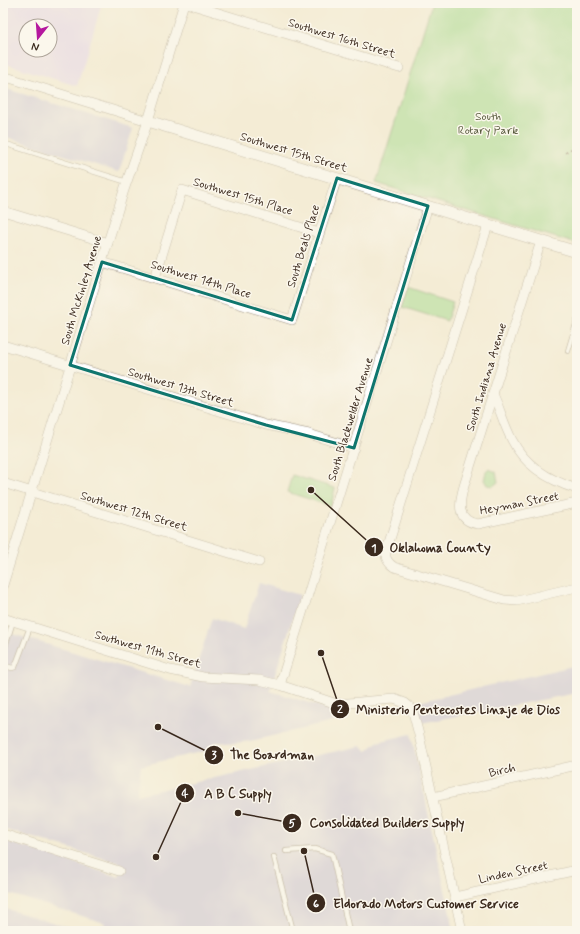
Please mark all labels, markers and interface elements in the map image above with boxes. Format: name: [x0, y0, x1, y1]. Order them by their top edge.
street label: Southwest 16th Street: [286, 15, 397, 63]
north arrow: [18, 18, 58, 58]
text: N: [30, 39, 41, 54]
park label: South Rotary Park: [458, 109, 518, 139]
street label: Southwest 15th Street: [238, 129, 349, 177]
street label: Southwest 15th Place: [191, 174, 294, 220]
street label: South Beals Place: [284, 203, 324, 290]
street label: South McKinley Avenue: [58, 233, 106, 347]
street label: Southwest 14th Place: [149, 257, 253, 303]
street label: South Indiana Avenue: [463, 321, 511, 433]
street label: South Blackwelder Avenue: [325, 355, 377, 483]
street label: Southwest 13th Street: [126, 364, 236, 412]
street label: Southwest 12th Street: [78, 488, 189, 536]
street label: Heyman Street: [478, 488, 561, 519]
callout: Oklahoma County: [364, 535, 496, 560]
text: Oklahoma County: [389, 540, 491, 557]
text: 1: [371, 541, 377, 557]
street label: Southwest 11th Street: [93, 627, 203, 673]
callout: Ministerio Pentecostes Linaje de Dios: [330, 697, 566, 722]
text: 2: [337, 702, 343, 718]
text: Ministerio Pentecostes Linaje de Dios: [356, 702, 560, 719]
callout: The Boardman: [204, 742, 320, 767]
text: The Boardman: [230, 747, 314, 764]
text: 3: [211, 748, 217, 764]
street label: Birch: [487, 760, 517, 782]
callout: A B C Supply: [175, 781, 281, 806]
text: 4: [182, 786, 189, 802]
text: A B C Supply: [204, 786, 272, 803]
callout: Consolidated Builders Supply: [282, 810, 473, 835]
text: Consolidated Builders Supply: [310, 815, 464, 832]
text: 5: [288, 816, 296, 832]
street label: Linden Street: [477, 858, 550, 888]
callout: Eldorado Motors Customer Service: [306, 891, 527, 916]
text: 6: [313, 896, 319, 912]
text: Eldorado Motors Customer Service: [333, 896, 519, 913]

